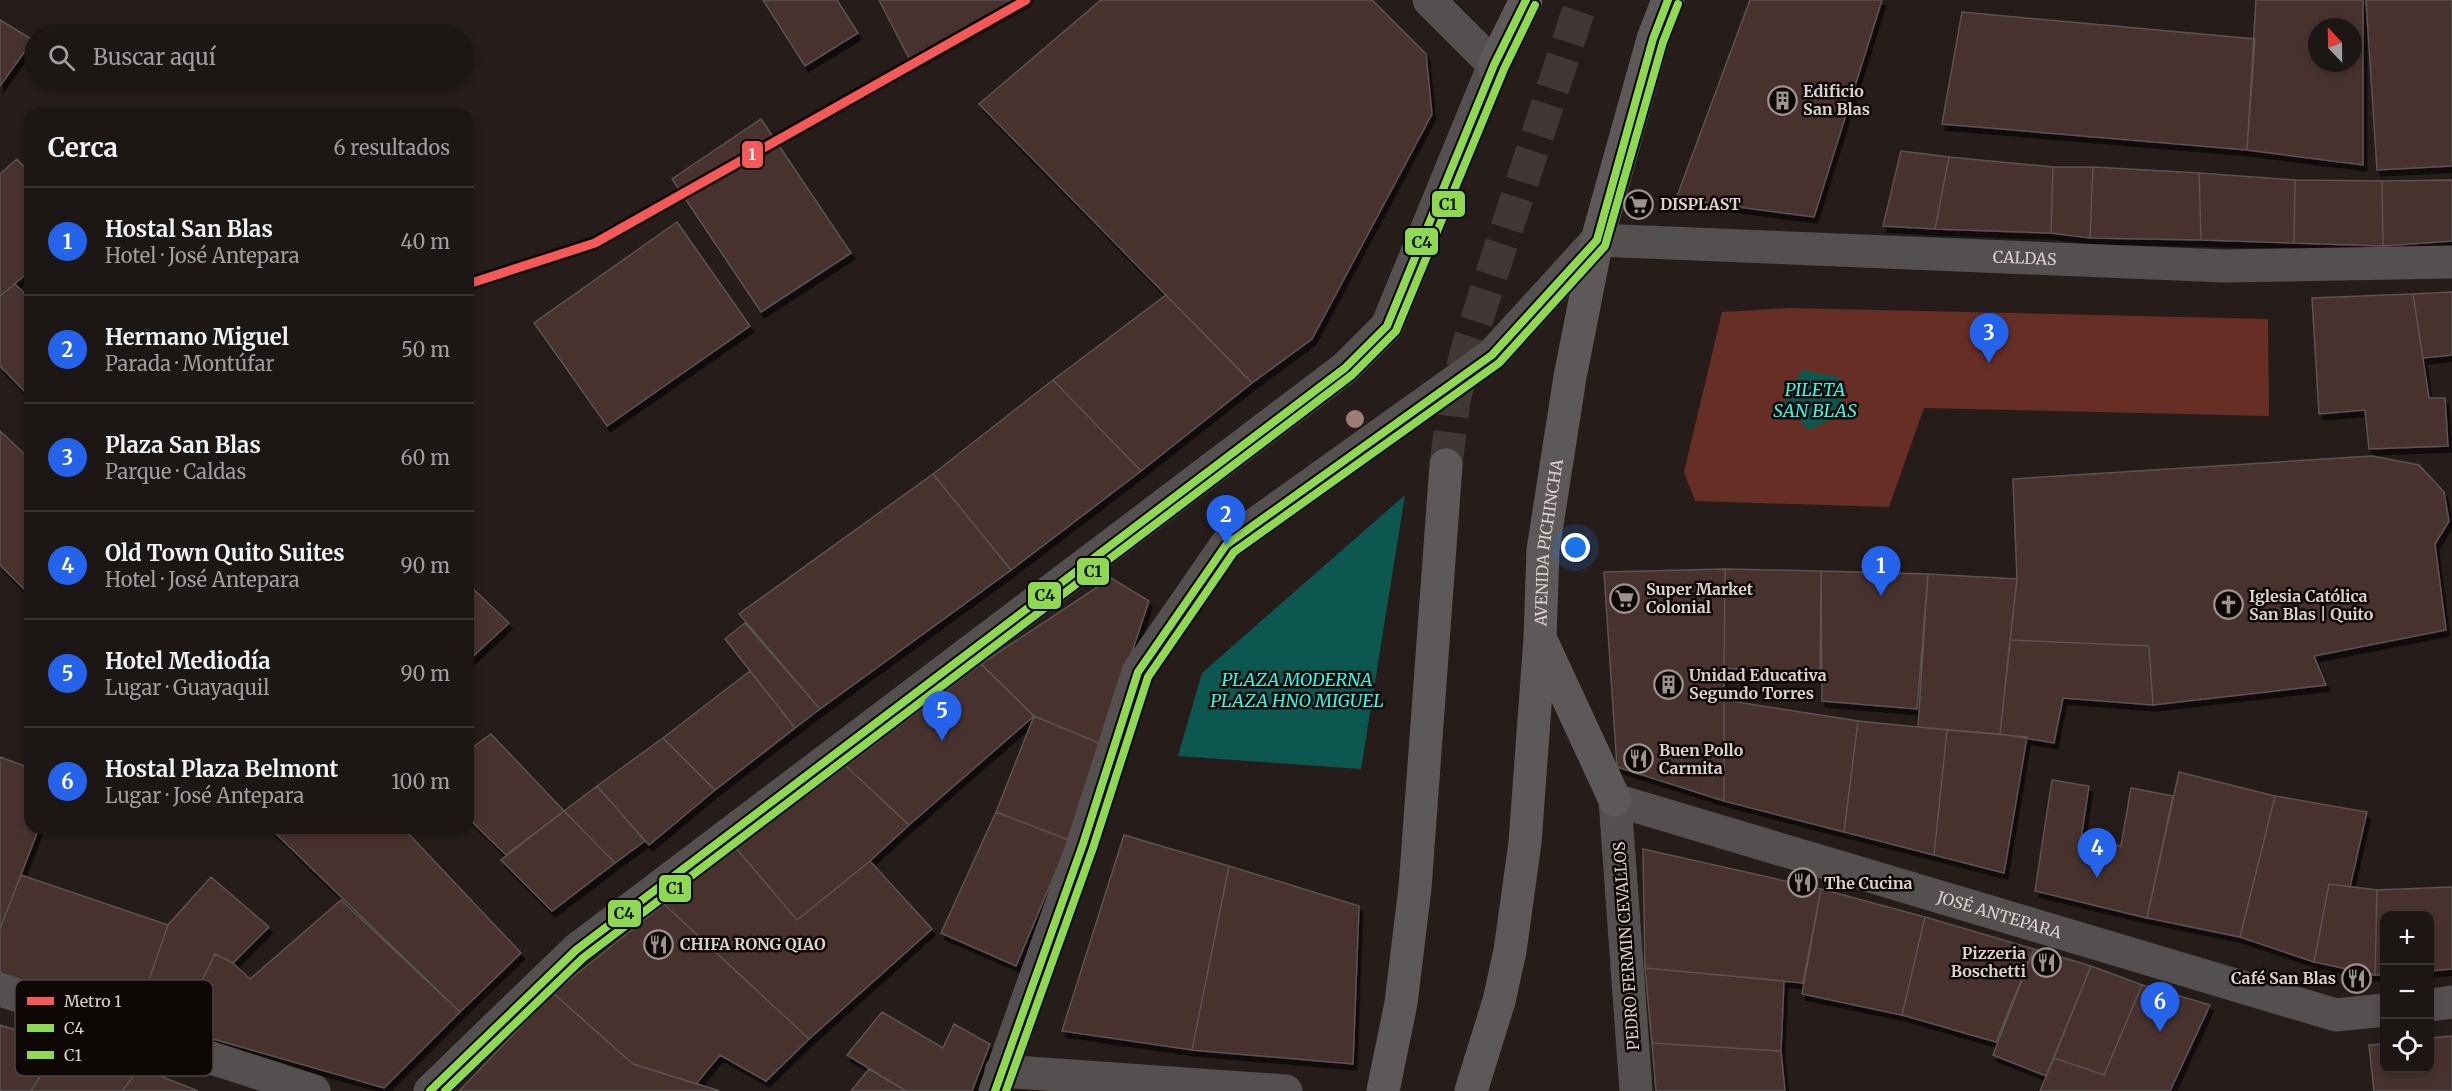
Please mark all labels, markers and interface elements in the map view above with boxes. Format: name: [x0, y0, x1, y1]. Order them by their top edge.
north arrow: [2308, 18, 2362, 72]
search box: [24, 24, 474, 90]
icon: search: [45, 41, 78, 74]
text: Buscar aquí: [93, 43, 216, 71]
place label: Edificio San Blas: [1803, 81, 1870, 119]
building icon: Edificio San Blas: [1766, 84, 1798, 116]
text: Cerca: [48, 131, 118, 164]
text: 6 resultados: [334, 135, 450, 160]
line badge: 1: [741, 140, 764, 169]
text: 1: [748, 144, 756, 164]
supermarket icon: DISPLAST: [1623, 188, 1655, 220]
line badge: C1: [1431, 190, 1466, 218]
text: C1: [1439, 194, 1458, 214]
place label: DISPLAST: [1660, 194, 1741, 214]
text: Hostal San Blas: [105, 215, 273, 243]
line badge: C4: [1404, 227, 1439, 256]
text: 1: [63, 229, 72, 254]
text: 40 m: [400, 229, 450, 254]
text: C4: [1412, 232, 1432, 252]
text: Hotel · José Antepara: [105, 243, 299, 268]
street label: CALDAS: [1992, 246, 2057, 269]
pin: 3: [1970, 314, 2008, 363]
text: Hermano Miguel: [105, 323, 289, 351]
text: 2: [62, 337, 73, 362]
text: 50 m: [401, 337, 450, 362]
text: Parada · Montúfar: [105, 351, 274, 376]
water label: PILETA SAN BLAS: [1773, 378, 1857, 422]
text: Plaza San Blas: [105, 431, 261, 459]
text: 3: [62, 445, 73, 470]
text: 60 m: [400, 445, 450, 470]
street label: AVENIDA PICHINCHA: [1530, 457, 1567, 627]
text: Parque · Caldas: [105, 459, 246, 484]
pin: 2: [1206, 496, 1246, 545]
your location: [1561, 533, 1590, 562]
text: Old Town Quito Suites: [105, 539, 345, 567]
pin: 1: [1862, 546, 1900, 596]
text: 4: [61, 553, 74, 578]
text: 90 m: [400, 553, 450, 578]
line badge: C1: [1076, 557, 1110, 586]
text: C1: [1084, 561, 1103, 581]
text: Hotel · José Antepara: [105, 567, 299, 592]
place label: Super Market Colonial: [1646, 579, 1754, 617]
line badge: C4: [1027, 581, 1062, 610]
supermarket icon: Super Market Colonial: [1609, 582, 1641, 614]
text: C4: [1035, 585, 1055, 605]
place label: Iglesia Católica San Blas | Quito: [2249, 586, 2374, 624]
church icon: Iglesia Católica San Blas | Quito: [2212, 589, 2244, 621]
text: Hotel Mediodía: [105, 647, 271, 675]
text: 5: [62, 661, 73, 686]
text: 90 m: [400, 661, 450, 686]
place label: Unidad Educativa Segundo Torres: [1689, 665, 1827, 703]
water label: PLAZA MODERNA PLAZA HNO MIGUEL: [1210, 668, 1384, 712]
building icon: Unidad Educativa Segundo Torres: [1652, 668, 1684, 700]
text: Lugar · Guayaquil: [105, 675, 270, 700]
pin: 5: [922, 692, 962, 741]
place label: Buen Pollo Carmita: [1659, 740, 1744, 778]
restaurant icon: Buen Pollo Carmita: [1622, 743, 1654, 775]
text: Hostal Plaza Belmont: [105, 755, 338, 783]
text: 6: [61, 769, 74, 794]
text: 100 m: [391, 769, 450, 794]
text: Lugar · José Antepara: [105, 783, 304, 808]
pin: 4: [2078, 828, 2116, 878]
street label: PEDRO FERMIN CEVALLOS: [1609, 841, 1643, 1051]
restaurant icon: The Cucina: [1787, 867, 1819, 899]
place label: The Cucina: [1824, 873, 1913, 893]
line badge: C1: [658, 874, 692, 903]
text: C1: [666, 878, 685, 898]
street label: JOSÉ ANTEPARA: [1934, 886, 2065, 943]
line badge: C4: [607, 899, 642, 928]
text: C4: [614, 903, 634, 923]
map controls: [2380, 911, 2434, 1073]
button: +: [2380, 911, 2434, 965]
restaurant icon: CHIFA RONG QIAO: [643, 928, 675, 960]
place label: CHIFA RONG QIAO: [680, 934, 826, 954]
place label: Pizzeria Boschetti: [1951, 943, 2027, 981]
restaurant icon: Pizzeria Boschetti: [2031, 946, 2063, 978]
restaurant icon: Café San Blas: [2341, 962, 2373, 994]
button: −: [2380, 965, 2434, 1019]
place label: Café San Blas: [2231, 968, 2336, 988]
legend: [15, 980, 213, 1076]
pin: 6: [2140, 982, 2180, 1032]
text: Metro 1: [64, 991, 122, 1011]
text: C4: [64, 1018, 84, 1038]
button: locate: [2380, 1019, 2434, 1073]
text: C1: [64, 1045, 82, 1065]

